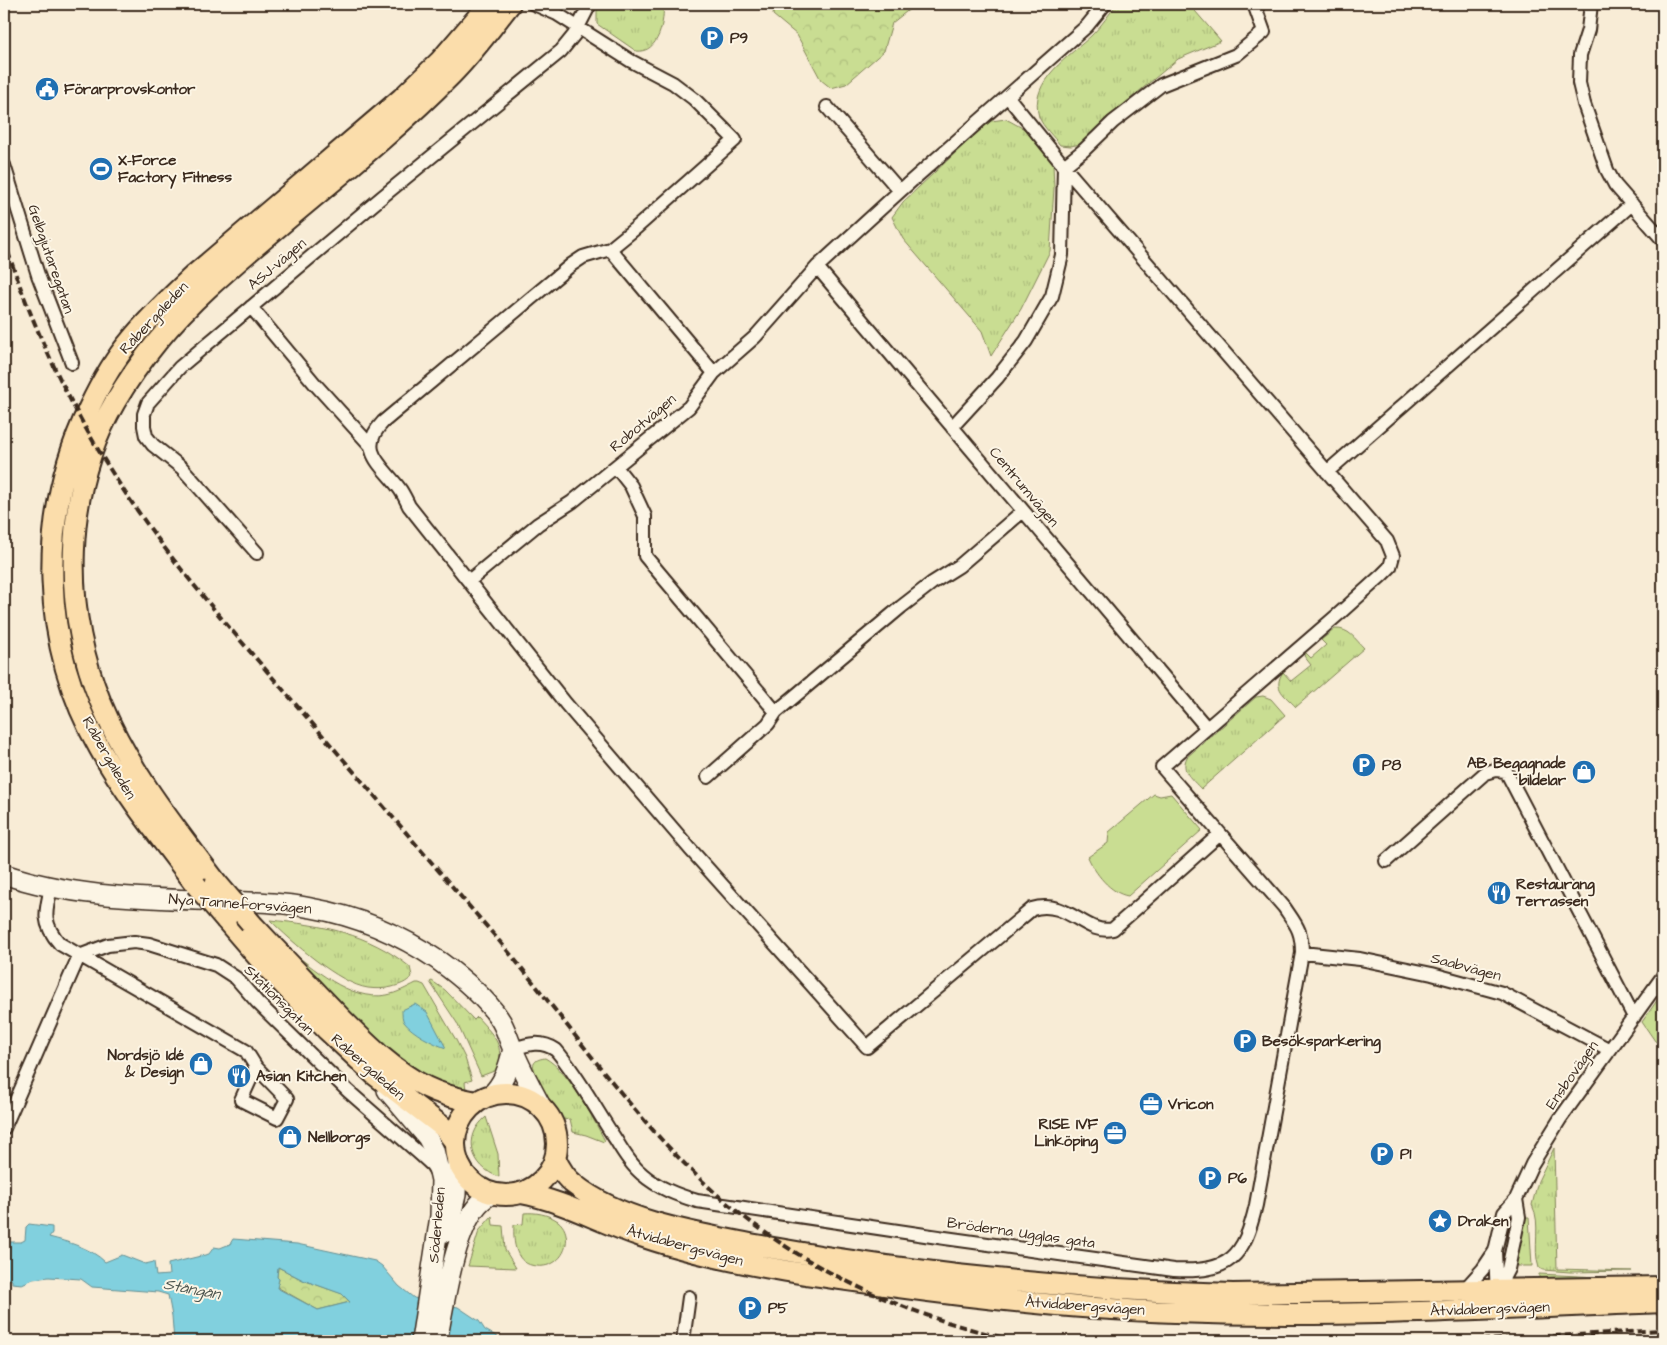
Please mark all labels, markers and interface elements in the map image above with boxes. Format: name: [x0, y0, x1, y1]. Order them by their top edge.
parking icon: P9: [699, 25, 725, 51]
place label: P9: [730, 28, 749, 49]
public building icon: Förarprovskontor: [34, 76, 60, 102]
place label: Förarprovskontor: [64, 79, 196, 100]
place label: X-Force Factory Fitness: [118, 150, 232, 189]
sports icon: X-Force Factory Fitness: [88, 156, 114, 182]
street label: Gelbgjutaregatan: [22, 202, 80, 317]
street label: ASJ-vägen: [243, 233, 312, 296]
street label: Råbergaleden: [115, 277, 194, 360]
street label: Robotvägen: [605, 389, 682, 458]
street label: Centrumvägen: [983, 442, 1064, 533]
street label: Råbergaleden: [76, 713, 141, 804]
parking icon: P8: [1351, 752, 1377, 778]
place label: AB Begagnade bildelar: [1467, 753, 1567, 791]
place label: P8: [1382, 755, 1402, 776]
shop icon: AB Begagnade bildelar: [1571, 759, 1597, 785]
place label: Restaurang Terrassen: [1515, 874, 1595, 912]
restaurant icon: Restaurang Terrassen: [1486, 880, 1512, 906]
street label: Nya Tanneforsvägen: [168, 889, 313, 921]
street label: Saabvägen: [1428, 948, 1504, 988]
street label: Stationsgatan: [238, 960, 319, 1041]
parking icon: Besöksparkering: [1232, 1028, 1258, 1054]
street label: Råbergaleden: [326, 1029, 410, 1106]
place label: Besöksparkering: [1262, 1031, 1381, 1054]
street label: Ensbovägen: [1541, 1036, 1605, 1114]
place label: Nordsjö Idé & Design: [107, 1045, 184, 1085]
shop icon: Nordsjö Idé & Design: [188, 1051, 214, 1077]
restaurant icon: Asian Kitchen: [226, 1063, 252, 1089]
place label: Asian Kitchen: [256, 1066, 347, 1087]
office icon: Vricon: [1138, 1091, 1164, 1117]
place label: Vricon: [1167, 1094, 1214, 1115]
place label: RISE IVF Linköping: [1034, 1114, 1099, 1154]
office icon: RISE IVF Linköping: [1102, 1120, 1128, 1146]
shop icon: Nellborgs: [277, 1124, 303, 1150]
place label: Nellborgs: [308, 1127, 371, 1150]
parking icon: P1: [1369, 1141, 1395, 1167]
place label: P1: [1400, 1144, 1412, 1165]
parking icon: P6: [1197, 1165, 1223, 1191]
place label: P6: [1228, 1168, 1248, 1189]
street label: Söderleden: [423, 1186, 451, 1264]
place icon: Draken: [1427, 1208, 1453, 1234]
place label: Draken: [1458, 1211, 1509, 1232]
street label: Bröderna Ugglas gata: [946, 1212, 1097, 1255]
street label: Åtvidabergsvägen: [624, 1220, 746, 1273]
water label: Stångån: [162, 1273, 224, 1307]
street label: Åtvidabergsvägen: [1024, 1291, 1146, 1322]
parking icon: P5: [737, 1295, 763, 1321]
street label: Åtvidabergsvägen: [1430, 1296, 1551, 1323]
place label: P5: [768, 1298, 789, 1319]

